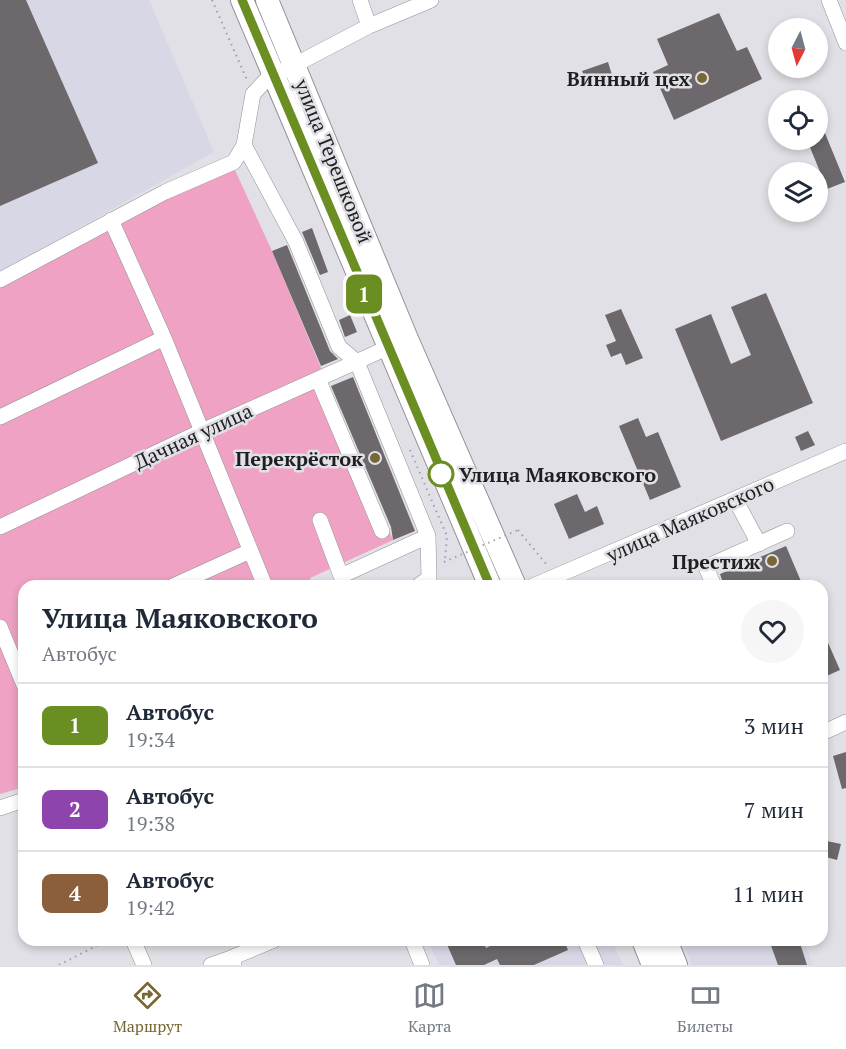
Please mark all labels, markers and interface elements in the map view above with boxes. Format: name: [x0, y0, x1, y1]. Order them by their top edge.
north arrow: [768, 18, 828, 78]
map controls: [768, 18, 828, 222]
place label: Винный цех: [567, 65, 690, 92]
marker: Винный цех: [695, 71, 709, 85]
street label: улица Терешковой: [288, 74, 379, 247]
button: locate: [768, 90, 828, 150]
button: layers: [768, 162, 828, 222]
line badge: 1: [344, 274, 383, 314]
text: 1: [358, 280, 370, 308]
street label: Дачная улица: [129, 397, 257, 475]
place label: Перекрёсток: [235, 445, 363, 472]
marker: Перекрёсток: [368, 451, 382, 465]
marker: Улица Маяковского: [428, 461, 454, 487]
place label: Улица Маяковского: [459, 461, 656, 488]
street label: улица Маяковского: [601, 470, 778, 569]
place label: Престиж: [672, 548, 761, 575]
marker: Престиж: [765, 554, 779, 568]
text: Улица Маяковского: [42, 599, 318, 636]
button: heart: [741, 600, 804, 663]
text: Автобус: [42, 640, 117, 667]
text: Автобус: [126, 697, 214, 726]
text: 1: [69, 711, 81, 739]
text: 3 мин: [744, 711, 804, 740]
text: 19:34: [126, 726, 175, 753]
text: Автобус: [126, 781, 214, 810]
text: 2: [69, 795, 81, 823]
text: 7 мин: [744, 795, 804, 824]
text: 19:38: [126, 810, 175, 837]
text: Автобус: [126, 865, 214, 894]
text: 4: [69, 879, 81, 907]
text: 11 мин: [732, 879, 804, 908]
text: 19:42: [126, 894, 175, 921]
tab: Маршрут: [113, 979, 182, 1037]
tab: Карта: [408, 979, 451, 1037]
tab: Билеты: [677, 979, 733, 1037]

